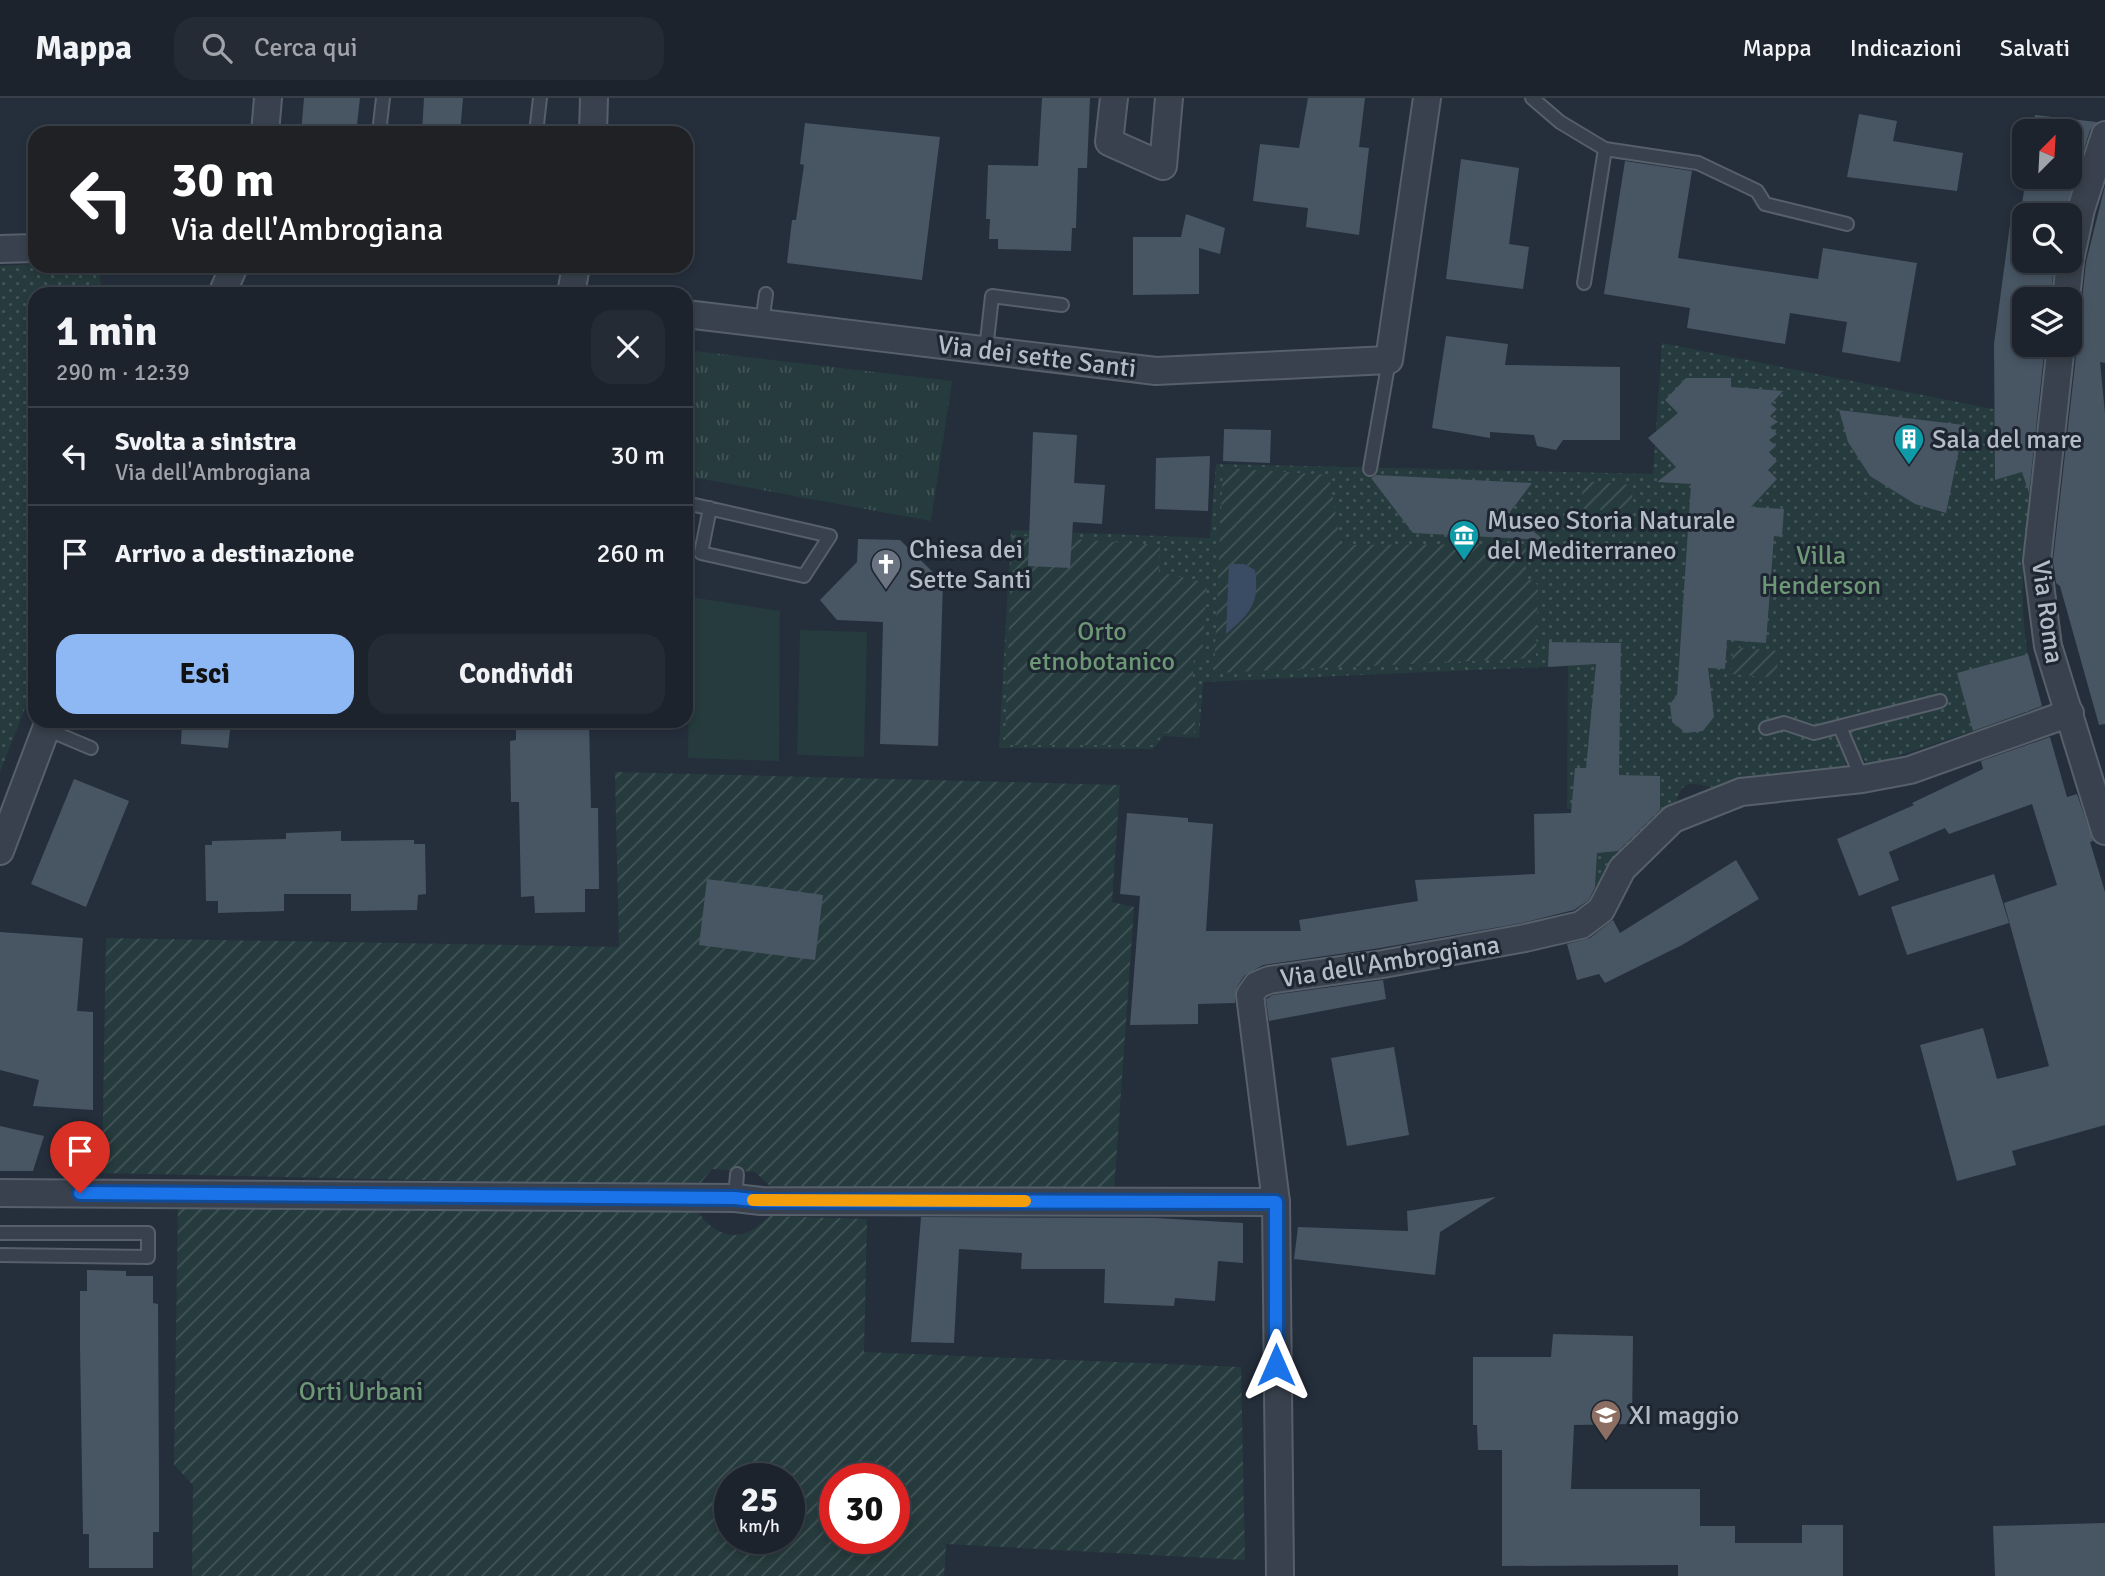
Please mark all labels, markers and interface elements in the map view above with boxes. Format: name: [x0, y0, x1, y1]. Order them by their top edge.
search box: [174, 17, 664, 80]
text: Mappa: [35, 28, 132, 69]
icon: search: [198, 29, 236, 67]
text: Cerca qui: [254, 32, 358, 64]
text: Mappa: [1743, 33, 1812, 63]
text: Indicazioni: [1850, 33, 1962, 63]
text: Salvati: [2000, 33, 2070, 63]
north arrow: [2012, 119, 2082, 189]
map controls: [2012, 119, 2082, 357]
text: 30 m: [171, 150, 274, 210]
icon: left: [56, 154, 147, 245]
button: search: [2012, 203, 2082, 273]
text: Via dell'Ambrogiana: [171, 210, 443, 249]
button: layers: [2012, 287, 2082, 357]
text: 1 min: [56, 306, 157, 357]
button: close: [591, 310, 665, 384]
street label: Via dei sette Santi: [936, 329, 1138, 385]
text: 290 m · 12:39: [56, 358, 190, 387]
building icon: Sala del mare: [1892, 422, 1926, 466]
place label: Sala del mare: [1932, 424, 2082, 456]
text: Svolta a sinistra: [115, 426, 297, 458]
icon: left: [56, 437, 94, 475]
text: 30 m: [610, 440, 665, 472]
text: Via dell'Ambrogiana: [115, 458, 311, 487]
place label: Museo Storia Naturale del Mediterraneo: [1487, 505, 1735, 567]
museum icon: Museo Storia Naturale del Mediterraneo: [1447, 518, 1481, 562]
place label: Chiesa dei Sette Santi: [909, 534, 1031, 596]
icon: arrive: [56, 535, 94, 573]
text: Arrivo a destinazione: [115, 538, 355, 570]
text: 260 m: [596, 538, 665, 570]
park label: Villa Henderson: [1761, 540, 1881, 602]
church icon: Chiesa dei Sette Santi: [869, 547, 903, 591]
street label: Via Roma: [2024, 559, 2070, 666]
park label: Orto etnobotanico: [1029, 616, 1175, 678]
button: Esci: [56, 634, 354, 714]
button: Condividi: [368, 634, 665, 714]
street label: Via dell'Ambrogiana: [1278, 929, 1502, 995]
pin: [50, 1121, 110, 1193]
icon: arrive: [61, 1132, 99, 1170]
position arrow: [1239, 1328, 1313, 1402]
park label: Orti Urbani: [299, 1376, 423, 1408]
school or university icon: XI maggio: [1589, 1398, 1623, 1442]
place label: XI maggio: [1629, 1400, 1739, 1432]
speed limit sign: 30: [819, 1463, 910, 1554]
text: 25: [741, 1478, 778, 1521]
text: km/h: [739, 1515, 780, 1537]

